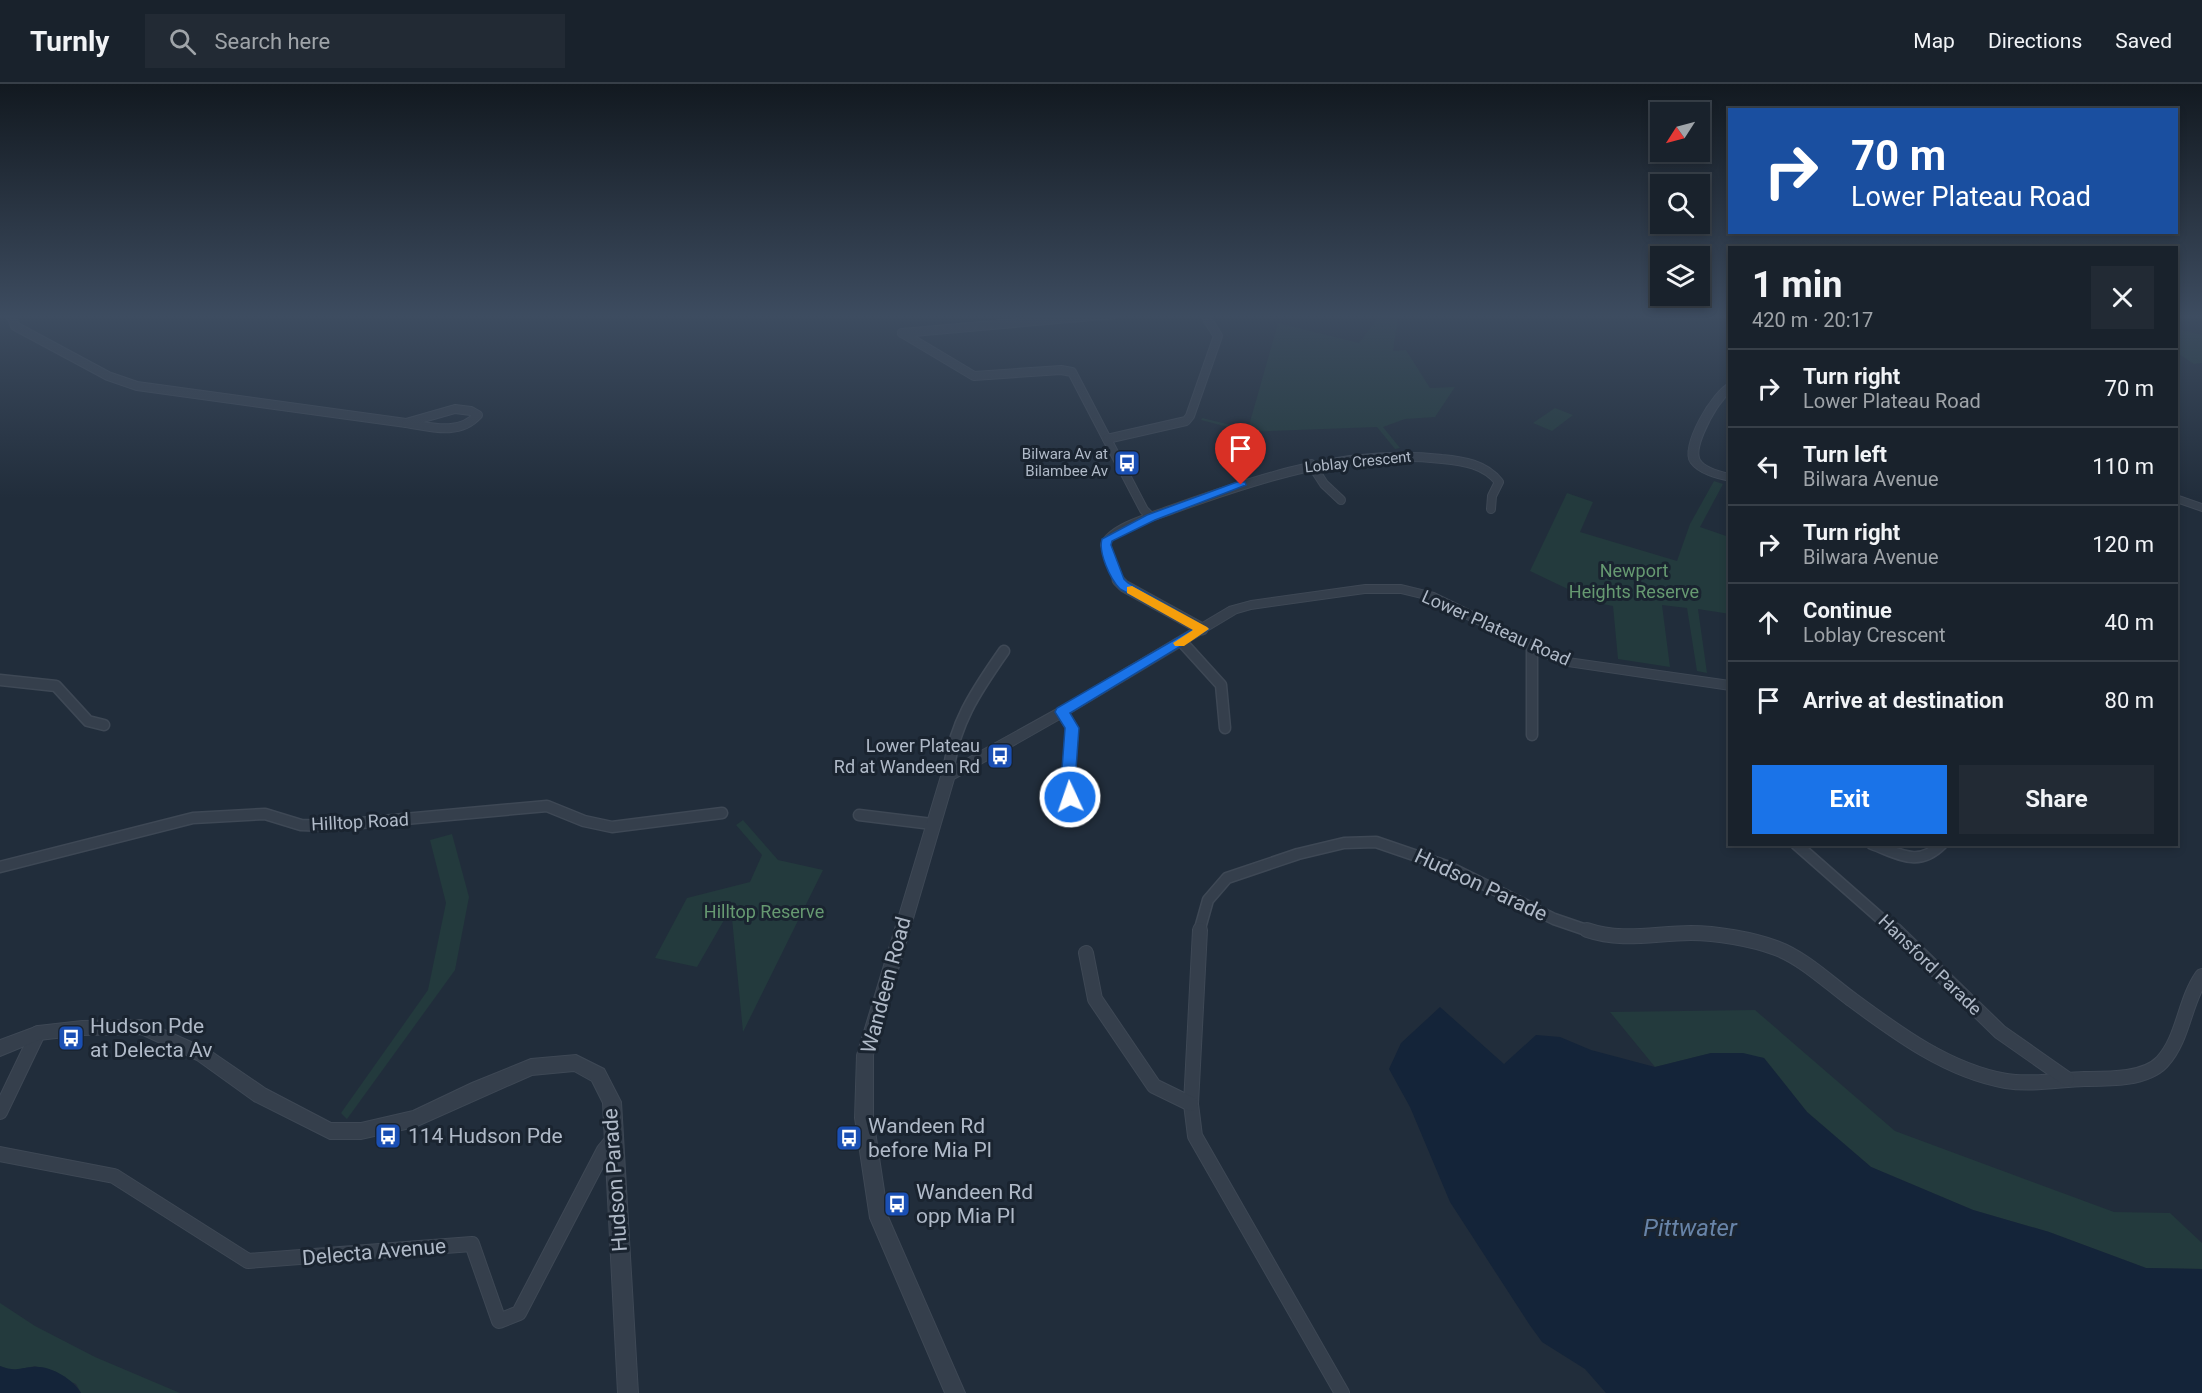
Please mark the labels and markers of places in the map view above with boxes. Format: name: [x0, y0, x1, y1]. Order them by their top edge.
pin: [1215, 423, 1266, 485]
place label: Bilwara Av at Bilambee Av: [1022, 445, 1108, 480]
bus stop icon: Bilwara Av at Bilambee Av: [1112, 448, 1142, 478]
place label: Lower Plateau Rd at Wandeen Rd: [834, 735, 980, 777]
bus stop icon: Lower Plateau Rd at Wandeen Rd: [985, 741, 1015, 771]
place label: Hudson Pde at Delecta Av: [90, 1014, 213, 1062]
bus stop icon: Hudson Pde at Delecta Av: [56, 1023, 86, 1053]
place label: Wandeen Rd before Mia Pl: [868, 1114, 992, 1162]
bus stop icon: 114 Hudson Pde: [373, 1121, 403, 1151]
bus stop icon: Wandeen Rd before Mia Pl: [834, 1123, 864, 1153]
place label: 114 Hudson Pde: [408, 1124, 563, 1148]
place label: Wandeen Rd opp Mia Pl: [916, 1180, 1033, 1228]
bus stop icon: Wandeen Rd opp Mia Pl: [882, 1189, 912, 1219]

